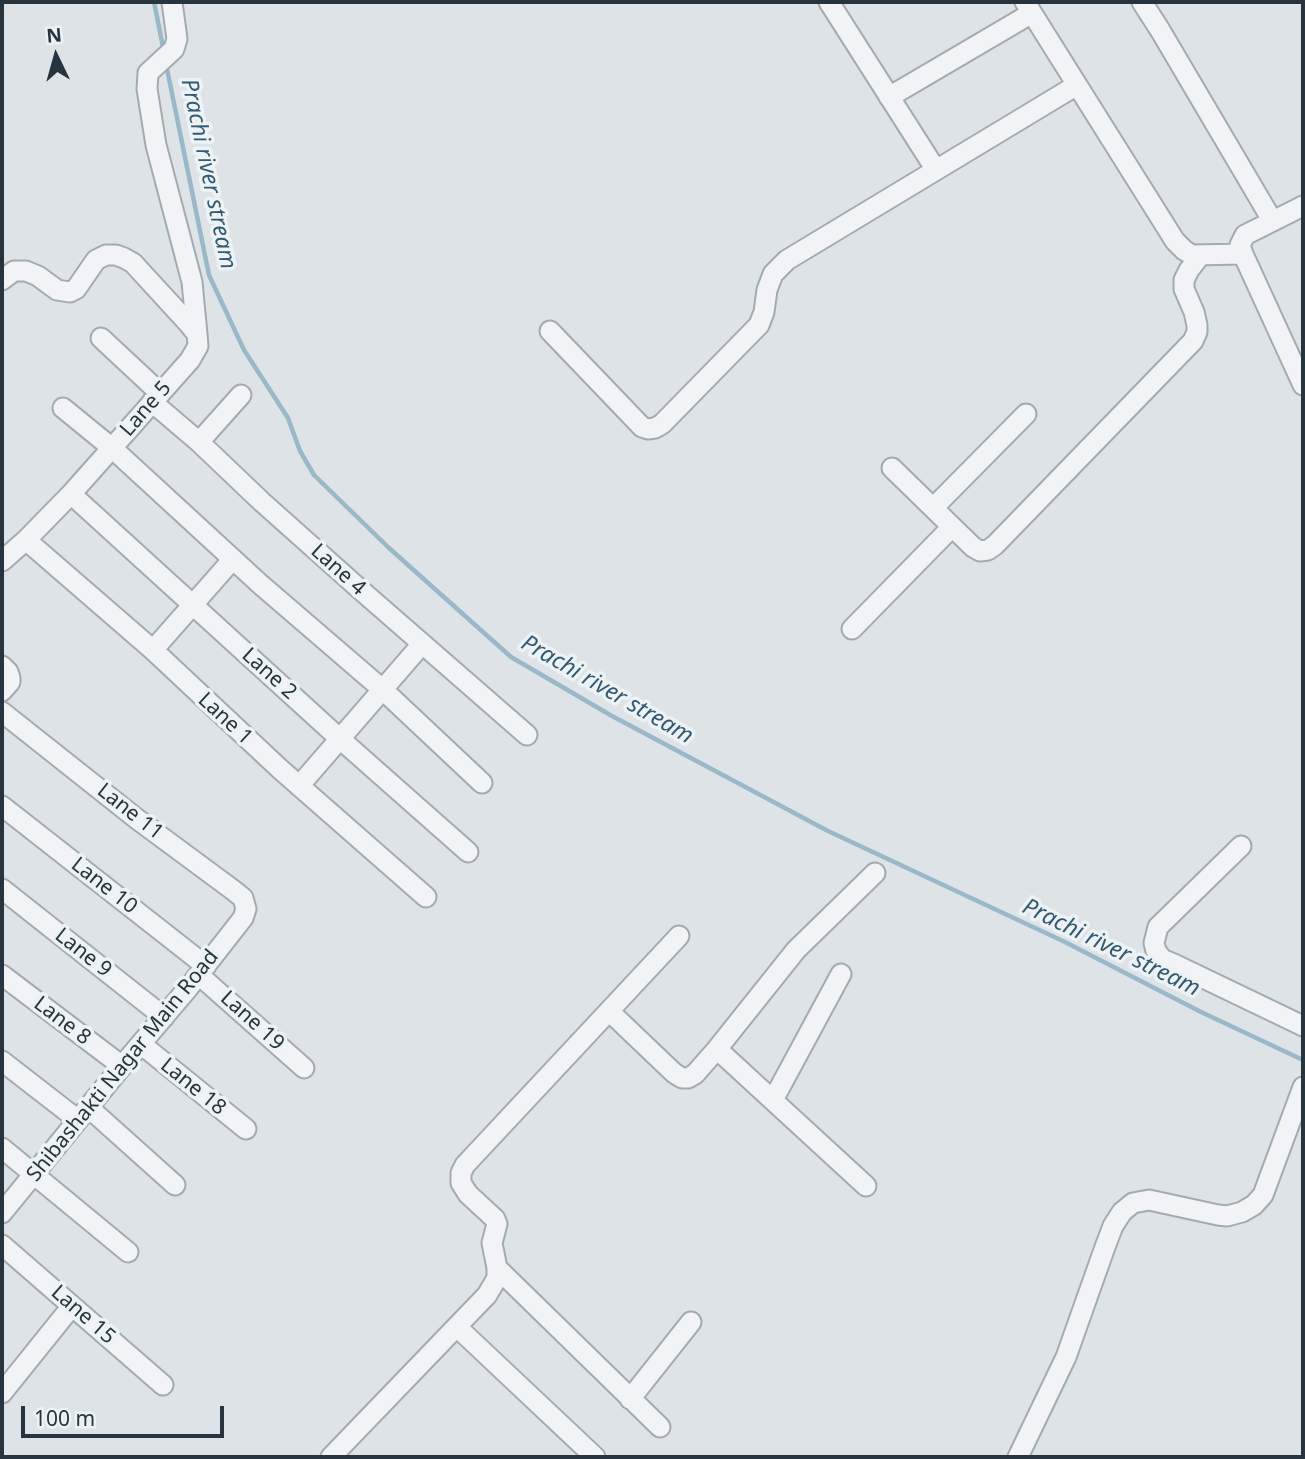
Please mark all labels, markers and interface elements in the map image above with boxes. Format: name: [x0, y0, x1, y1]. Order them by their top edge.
north arrow: [21, 21, 91, 91]
text: N: [45, 21, 63, 49]
water label: Prachi river stream: [174, 76, 242, 272]
street label: Lane 5: [115, 376, 177, 442]
street label: Lane 4: [305, 539, 371, 601]
water label: Prachi river stream: [516, 630, 698, 750]
street label: Lane 2: [236, 643, 302, 705]
street label: Lane 1: [193, 688, 257, 750]
street label: Lane 11: [92, 778, 168, 846]
street label: Lane 10: [66, 852, 142, 920]
water label: Prachi river stream: [1018, 893, 1204, 1003]
street label: Lane 9: [50, 923, 116, 983]
street label: Shibashakti Nagar Main Road: [22, 945, 224, 1187]
street label: Lane 19: [215, 986, 289, 1056]
street label: Lane 8: [28, 991, 96, 1051]
street label: Lane 18: [155, 1053, 231, 1121]
street label: Lane 15: [46, 1280, 120, 1350]
scale bar: [24, 1392, 228, 1436]
text: 100 m: [34, 1404, 95, 1432]

